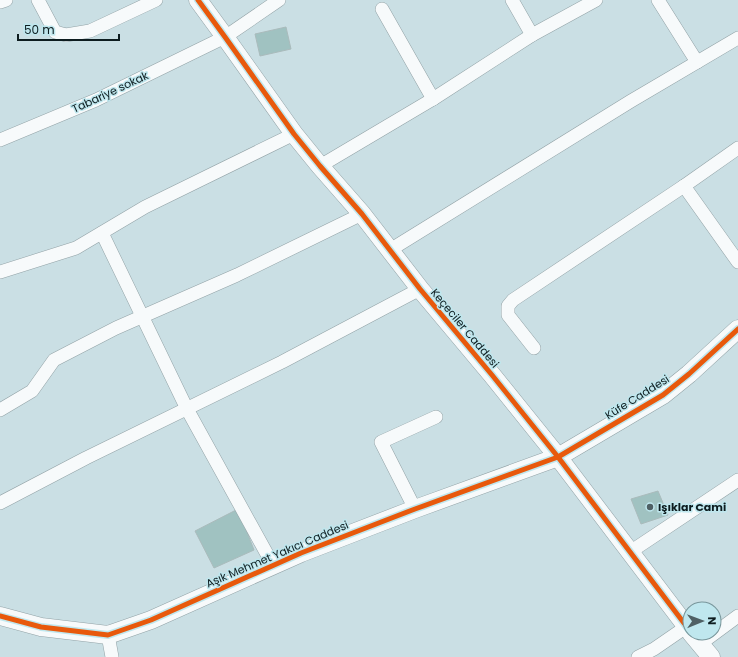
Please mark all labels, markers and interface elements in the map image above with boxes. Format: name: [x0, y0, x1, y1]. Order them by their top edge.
scale bar: [18, 16, 119, 42]
text: 50 m: [24, 21, 55, 38]
street label: Tabariye sokak: [69, 67, 151, 117]
street label: Keçeciler Caddesi: [427, 285, 503, 371]
street label: Küfe Caddesi: [602, 371, 672, 423]
place label: Işıklar Cami: [658, 499, 726, 515]
marker: Işıklar Cami: [645, 502, 655, 512]
street label: Aşık Mehmet Yakıcı Caddesi: [203, 517, 351, 591]
north arrow: [682, 601, 722, 641]
text: N: [704, 617, 720, 625]

